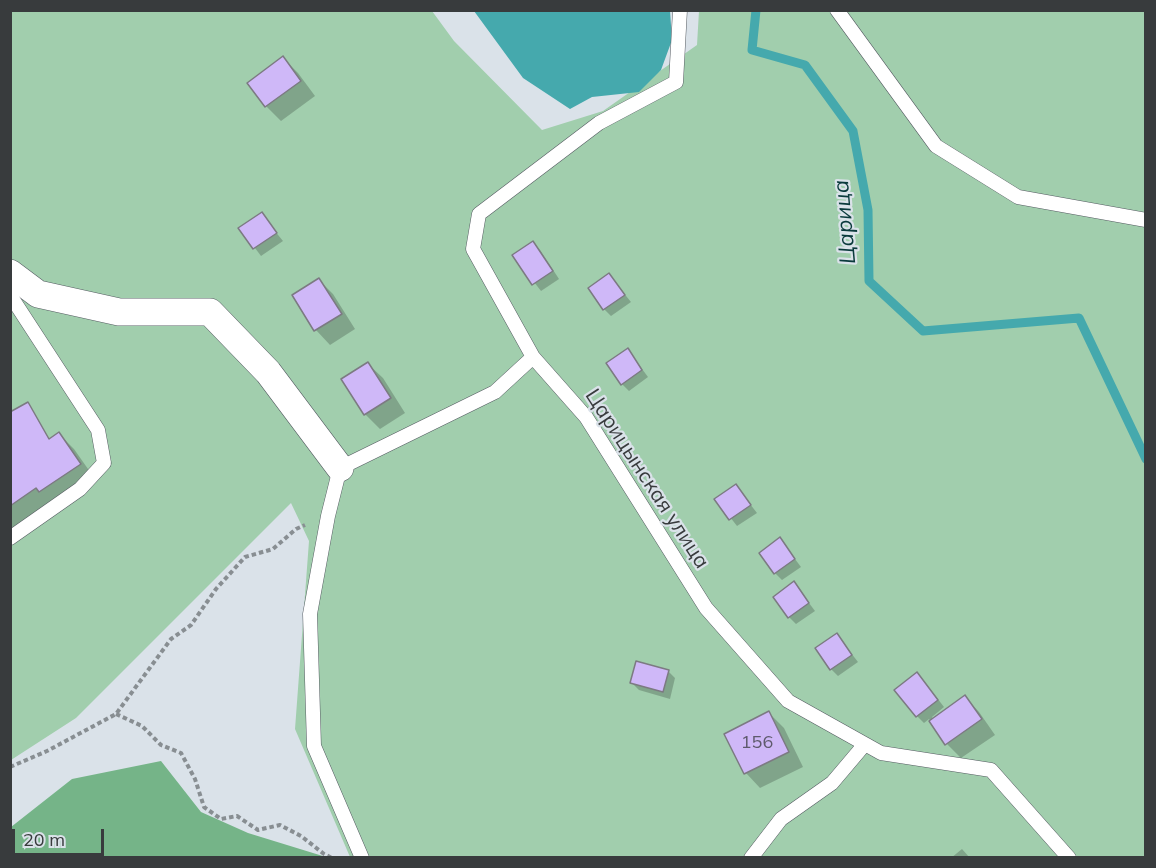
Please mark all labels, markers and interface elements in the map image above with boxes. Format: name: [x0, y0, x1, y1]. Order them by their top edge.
water label: Царица: [828, 179, 862, 265]
street label: Царицынская улица: [580, 385, 714, 573]
house number: 156: [741, 732, 773, 754]
scale bar: [15, 817, 106, 855]
text: 20 m: [23, 828, 65, 851]

